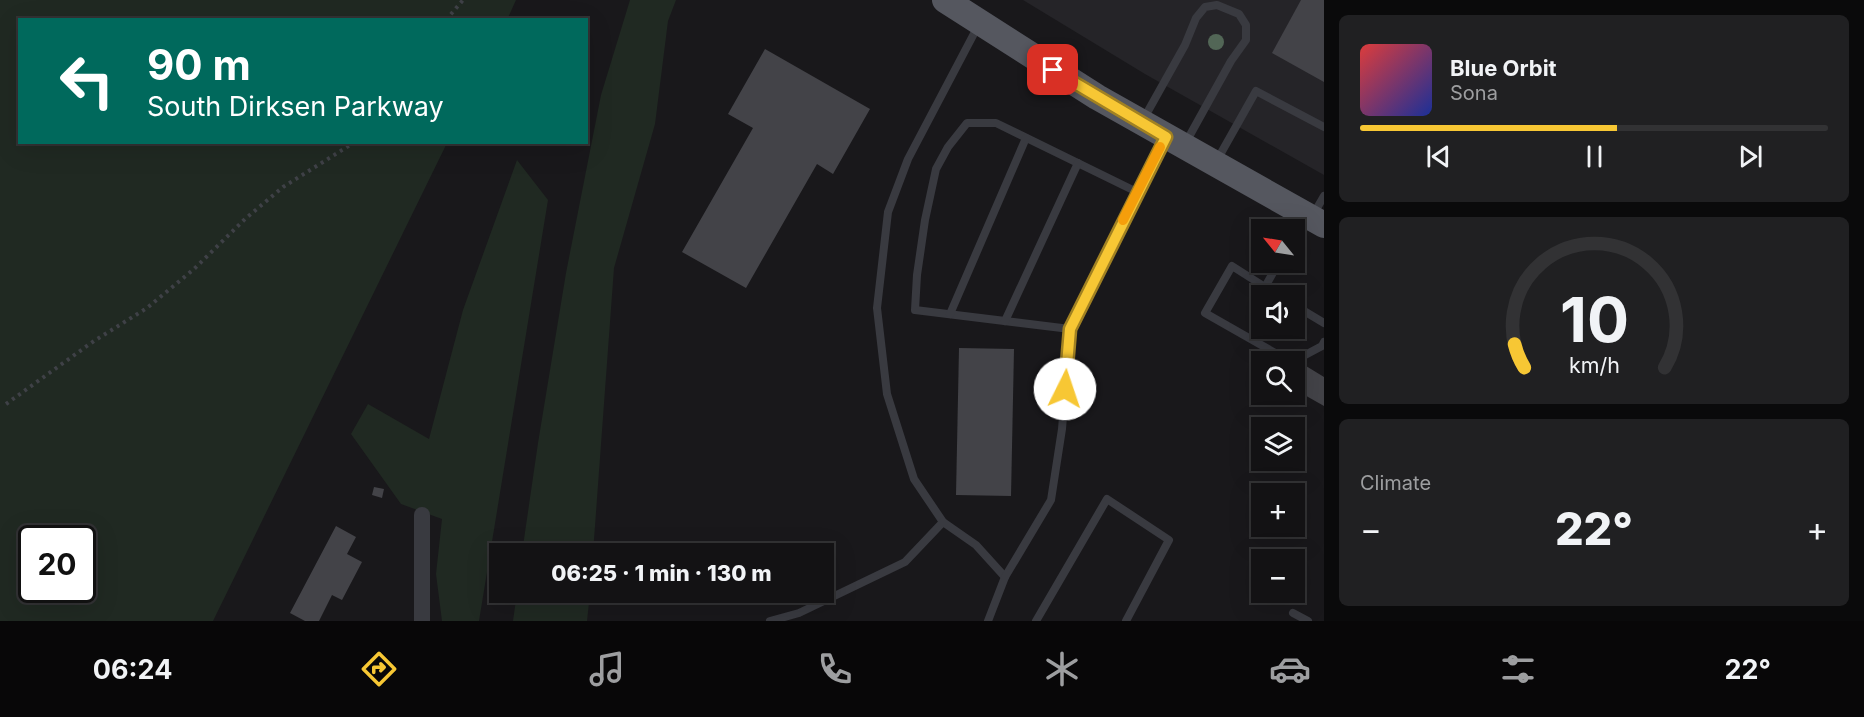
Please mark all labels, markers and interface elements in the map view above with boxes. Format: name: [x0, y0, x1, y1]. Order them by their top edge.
text: 90 m: [147, 39, 251, 90]
icon: left: [48, 42, 126, 120]
pin: [1027, 44, 1078, 95]
icon: arrive: [1036, 53, 1069, 86]
text: Blue Orbit: [1450, 55, 1557, 81]
text: Sona: [1450, 81, 1498, 105]
text: South Dirksen Parkway: [147, 90, 444, 123]
icon: previous: [1422, 140, 1455, 173]
icon: pause: [1578, 140, 1611, 173]
icon: next: [1734, 140, 1767, 173]
north arrow: [1251, 219, 1305, 273]
map controls: [1251, 219, 1305, 603]
text: 10: [1560, 282, 1628, 357]
button: sound: [1251, 285, 1305, 339]
button: search: [1251, 351, 1305, 405]
text: km/h: [1569, 352, 1619, 378]
position arrow: [1033, 357, 1097, 421]
button: layers: [1251, 417, 1305, 471]
text: Climate: [1360, 471, 1431, 495]
button: +: [1251, 483, 1305, 537]
text: 22°: [1555, 501, 1633, 556]
text: −: [1360, 509, 1382, 549]
text: +: [1806, 509, 1828, 549]
speed limit sign: 20: [18, 525, 96, 603]
button: −: [1251, 549, 1305, 603]
text: 06:25 · 1 min · 130 m: [551, 560, 772, 586]
icon: directions: [358, 648, 400, 690]
icon: music: [586, 648, 628, 690]
icon: phone: [814, 648, 856, 690]
icon: climate: [1041, 648, 1083, 690]
icon: car: [1269, 648, 1311, 690]
icon: filters: [1497, 648, 1539, 690]
text: 06:24: [93, 653, 172, 686]
text: 22°: [1725, 653, 1771, 686]

